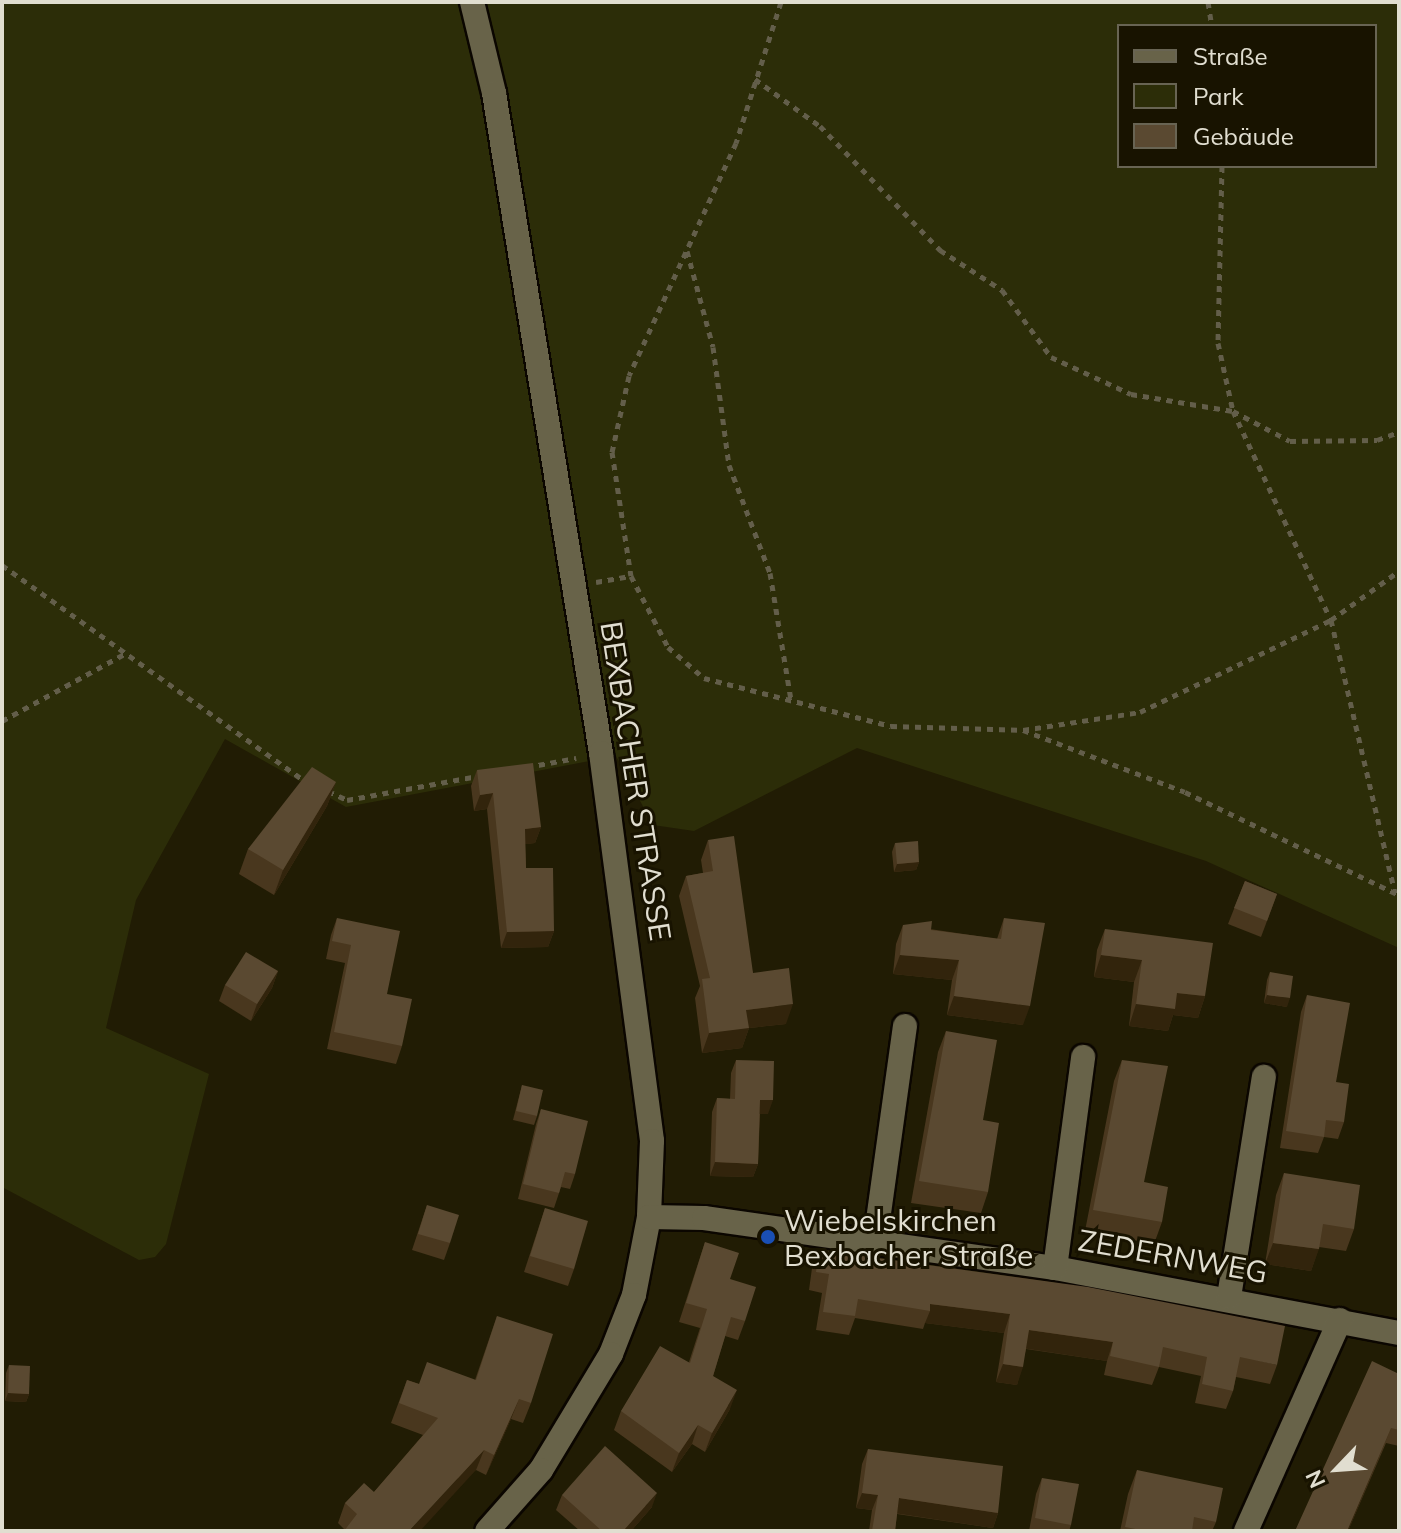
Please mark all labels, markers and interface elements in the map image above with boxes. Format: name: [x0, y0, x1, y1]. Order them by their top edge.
legend: [1117, 24, 1377, 168]
text: Straße: [1193, 41, 1268, 71]
text: Park: [1193, 81, 1244, 111]
text: Gebäude: [1193, 121, 1294, 151]
street label: BEXBACHER STRASSE: [593, 619, 679, 943]
place label: Wiebelskirchen Bexbacher Straße: [784, 1202, 1033, 1272]
street label: ZEDERNWEG: [1076, 1222, 1270, 1290]
marker: Wiebelskirchen Bexbacher Straße: [759, 1228, 777, 1246]
north arrow: [1297, 1429, 1377, 1509]
text: N: [1299, 1466, 1331, 1493]

